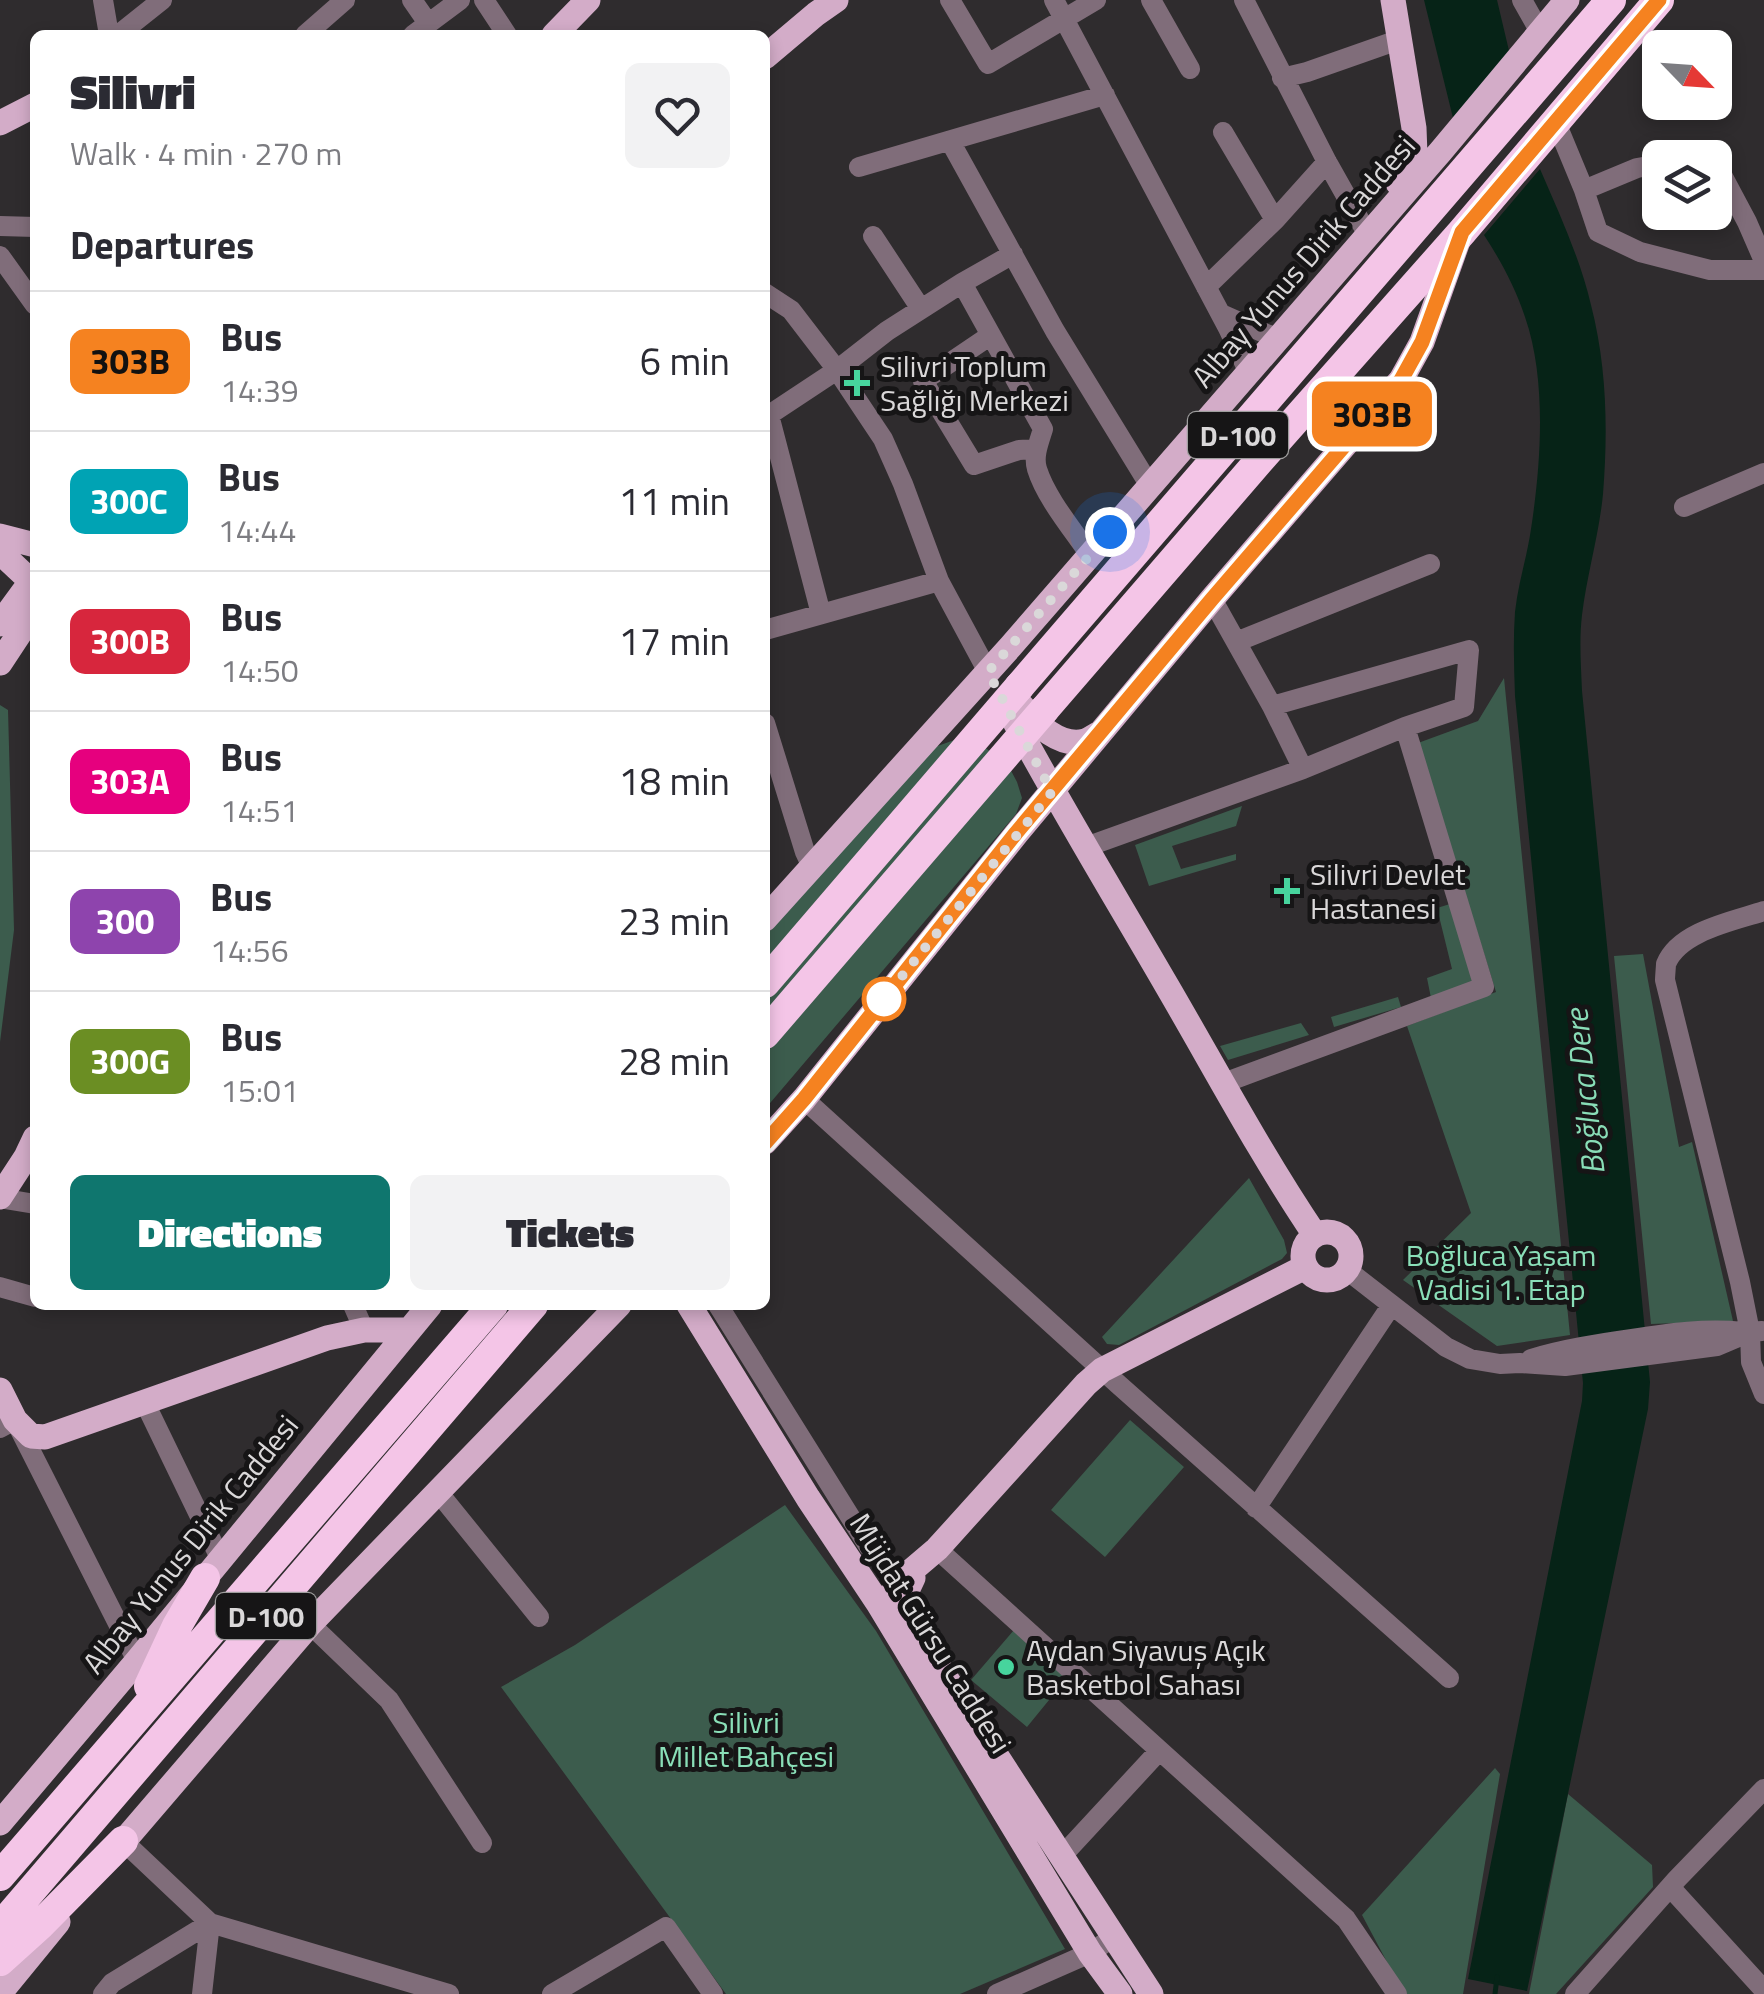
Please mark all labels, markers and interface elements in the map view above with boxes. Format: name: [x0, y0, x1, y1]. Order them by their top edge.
north arrow: [1642, 30, 1732, 120]
map controls: [1642, 30, 1732, 230]
text: Silivri: [70, 55, 195, 128]
button: heart: [625, 63, 730, 168]
street label: Albay Yunus Dirik Caddesi: [1180, 124, 1426, 398]
text: Walk · 4 min · 270 m: [70, 129, 342, 177]
button: layers: [1642, 140, 1732, 230]
text: Departures: [70, 216, 254, 274]
text: Bus: [220, 308, 282, 366]
text: 6 min: [640, 332, 730, 390]
text: 303B: [90, 334, 170, 388]
place label: Silivri Toplum Sağlığı Merkezi: [880, 343, 1069, 423]
text: 14:39: [220, 366, 299, 414]
marker: Silivri Toplum Sağlığı Merkezi: [844, 370, 870, 396]
line badge: 303B: [1302, 382, 1442, 446]
text: 303B: [1332, 387, 1412, 441]
road number: D-100: [1188, 412, 1288, 458]
text: Bus: [218, 448, 280, 506]
text: 11 min: [619, 472, 730, 530]
text: 300C: [90, 474, 168, 528]
text: 14:44: [218, 506, 296, 554]
your location: [1085, 507, 1135, 557]
text: Bus: [220, 588, 282, 646]
text: 17 min: [619, 612, 730, 670]
text: 300B: [90, 614, 170, 668]
text: 14:50: [220, 646, 299, 694]
text: Bus: [220, 728, 282, 786]
text: 18 min: [619, 752, 730, 810]
text: 303A: [90, 754, 170, 808]
text: 14:51: [220, 786, 299, 834]
place label: Silivri Devlet Hastanesi: [1310, 851, 1466, 931]
text: Bus: [210, 868, 272, 926]
marker: Silivri Devlet Hastanesi: [1274, 878, 1300, 904]
text: 23 min: [619, 892, 730, 950]
text: 300: [96, 894, 154, 948]
text: 14:56: [210, 926, 289, 974]
unlabelled marker: [863, 978, 905, 1020]
water label: Boğluca Dere: [1551, 1004, 1617, 1177]
text: Bus: [220, 1008, 282, 1066]
text: 28 min: [619, 1032, 730, 1090]
text: 300G: [90, 1034, 170, 1088]
text: 15:01: [220, 1066, 299, 1114]
button: Directions: [70, 1175, 390, 1290]
button: Tickets: [410, 1175, 730, 1290]
park label: Boğluca Yaşam Vadisi 1. Etap: [1406, 1232, 1596, 1312]
street label: Albay Yunus Dirik Caddesi: [71, 1404, 309, 1684]
street label: Müjdat Gürsu Caddesi: [838, 1504, 1024, 1762]
road number: D-100: [216, 1593, 316, 1639]
place label: Aydan Siyavuş Açık Basketbol Sahası: [1026, 1627, 1266, 1707]
marker: Aydan Siyavuş Açık Basketbol Sahası: [995, 1656, 1017, 1678]
park label: Silivri Millet Bahçesi: [658, 1699, 834, 1779]

